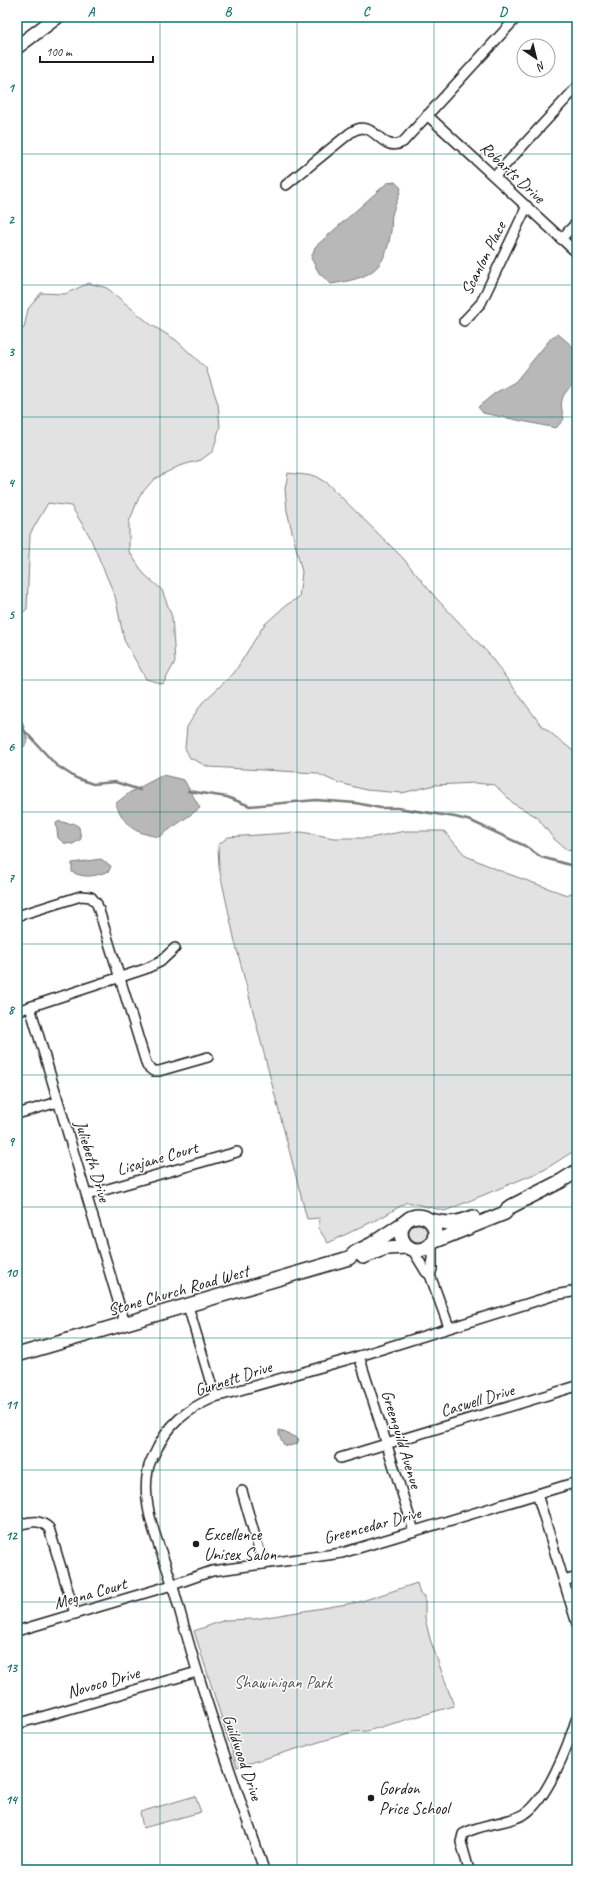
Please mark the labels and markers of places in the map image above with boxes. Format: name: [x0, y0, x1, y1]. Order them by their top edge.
place label: Excellence Unisex Salon: [204, 1524, 276, 1565]
marker: Excellence Unisex Salon: [191, 1539, 201, 1549]
place label: Gordon Price School: [379, 1778, 452, 1819]
marker: Gordon Price School: [366, 1793, 376, 1803]

